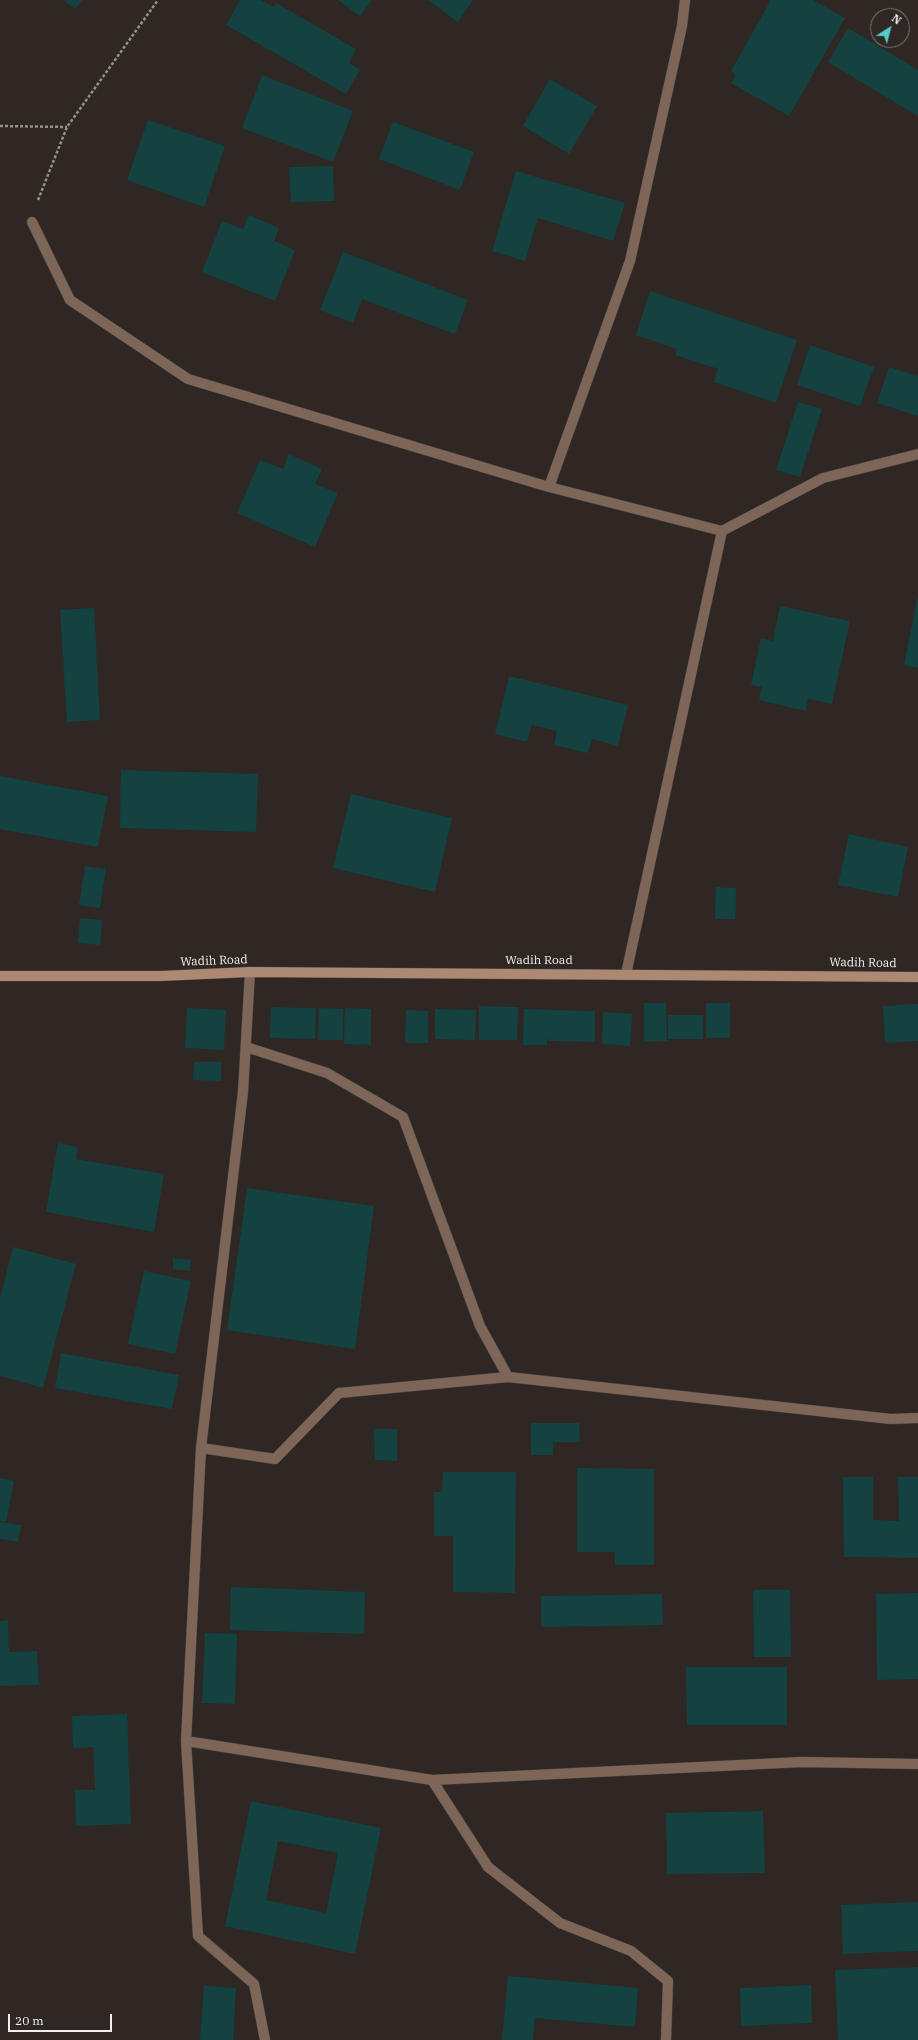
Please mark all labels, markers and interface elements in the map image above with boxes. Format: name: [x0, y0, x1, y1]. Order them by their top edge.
north arrow: [870, 8, 910, 48]
text: N: [889, 11, 904, 27]
street label: Wadih Road: [180, 953, 248, 969]
street label: Wadih Road: [505, 954, 573, 968]
street label: Wadih Road: [829, 955, 897, 971]
scale bar: [10, 2006, 114, 2032]
text: 20 m: [15, 2013, 44, 2028]

